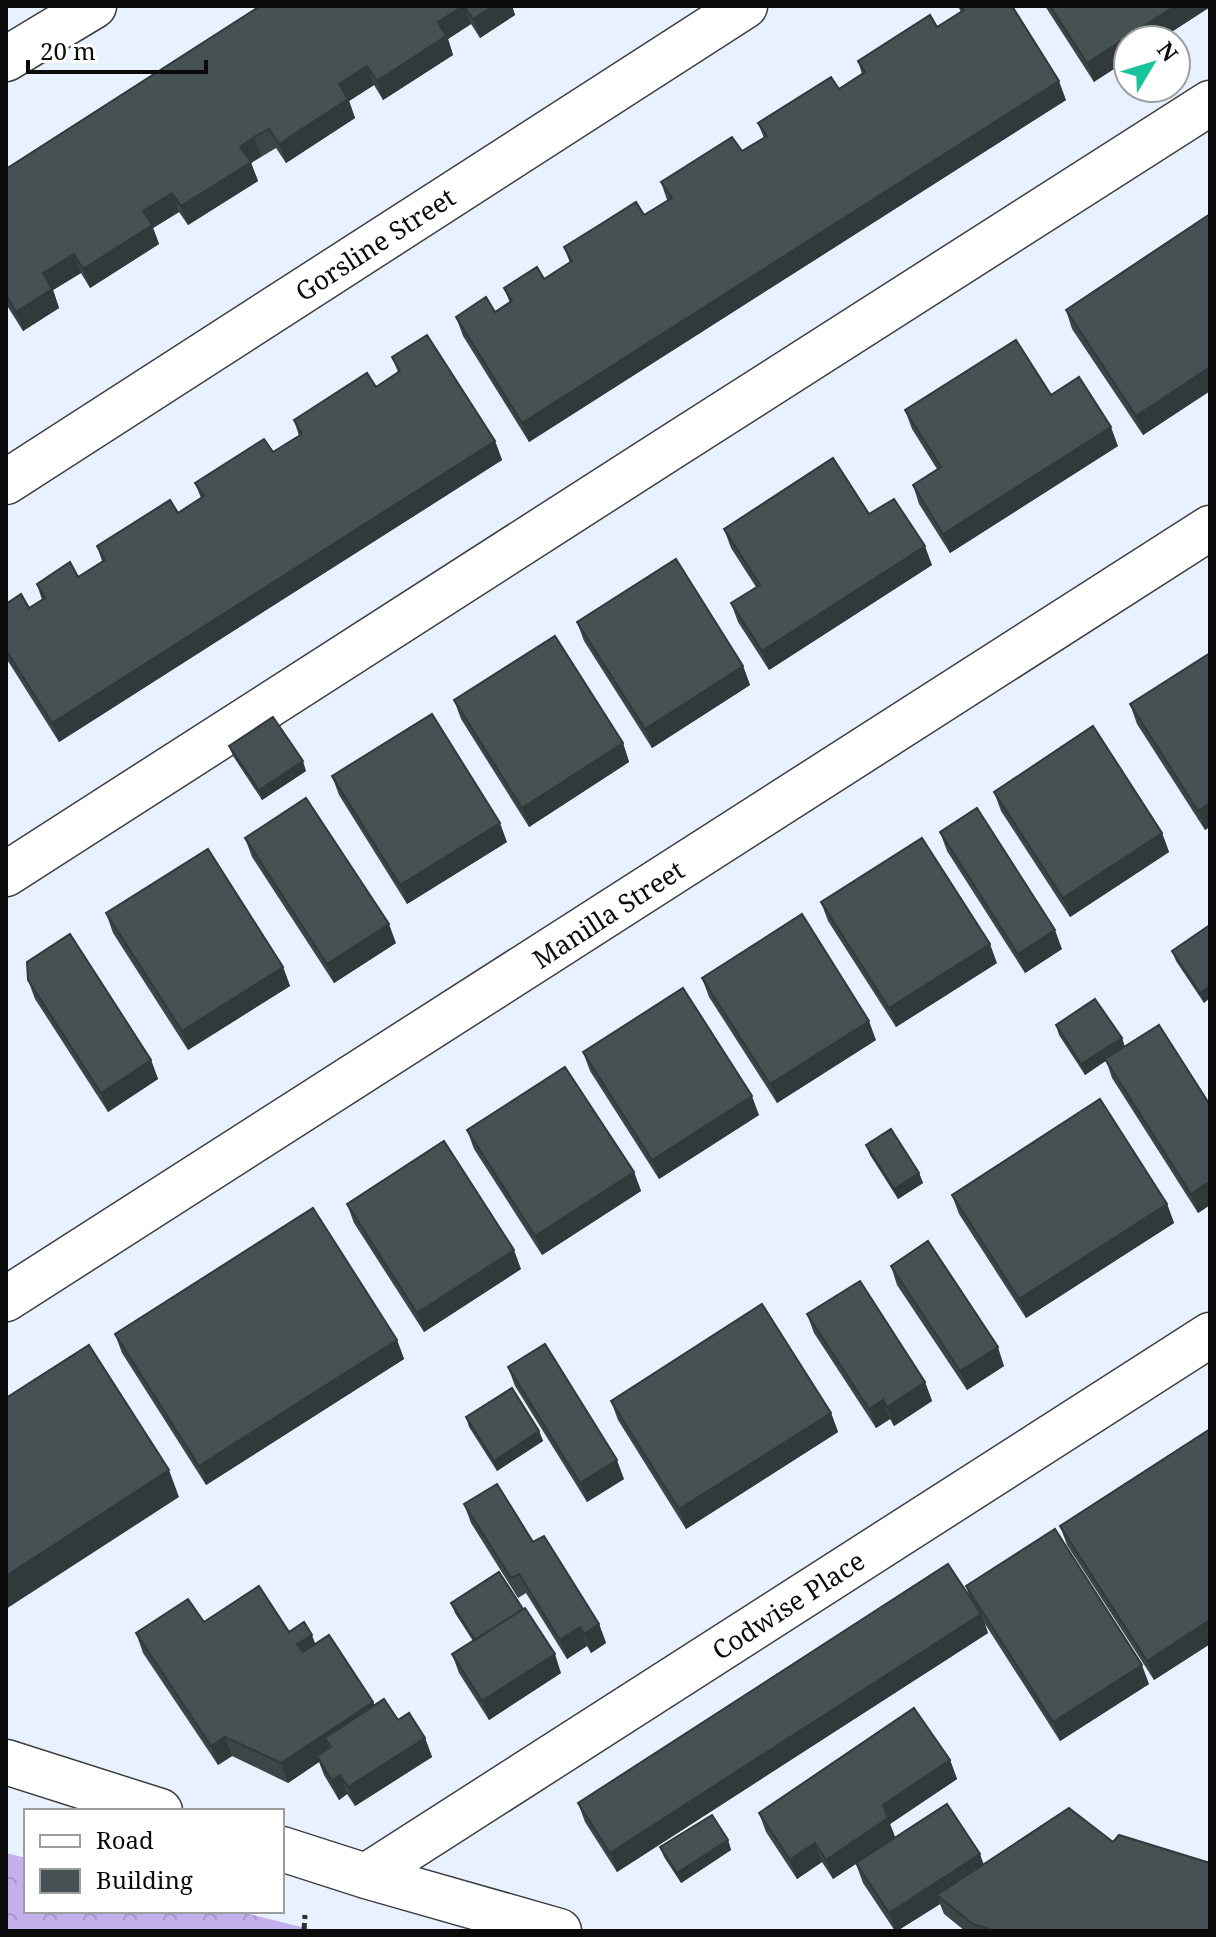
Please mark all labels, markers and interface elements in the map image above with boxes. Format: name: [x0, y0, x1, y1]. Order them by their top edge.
scale bar: [28, 24, 206, 74]
north arrow: [1112, 24, 1192, 104]
text: 20 m: [40, 34, 96, 67]
text: N: [1151, 35, 1186, 67]
street label: Gorsline Street: [288, 179, 462, 309]
street label: Manilla Street: [525, 851, 691, 977]
street label: Codwise Place: [705, 1542, 871, 1668]
legend: [24, 1809, 284, 1913]
text: Road: [96, 1823, 154, 1856]
text: Building: [96, 1863, 193, 1896]

